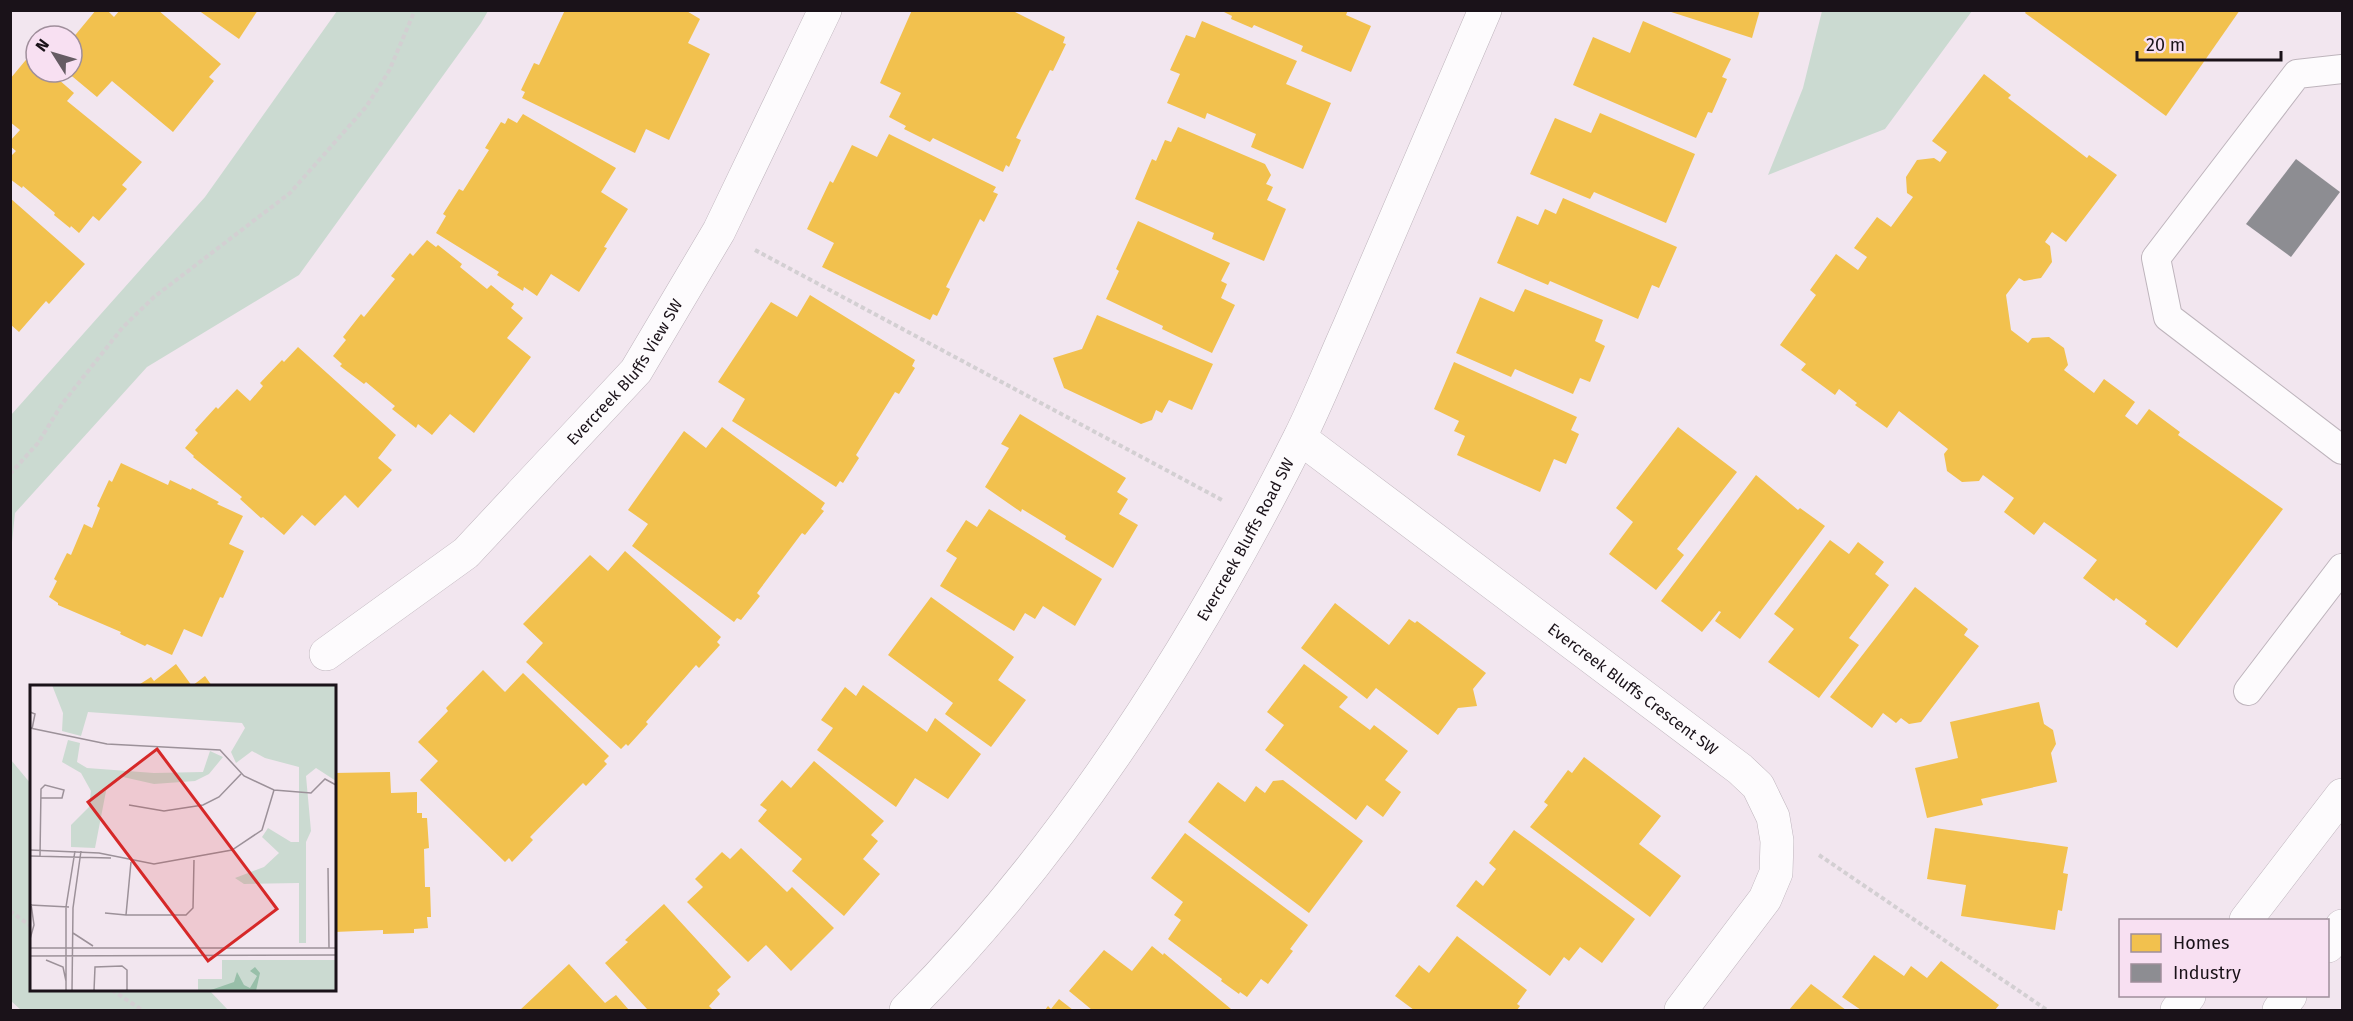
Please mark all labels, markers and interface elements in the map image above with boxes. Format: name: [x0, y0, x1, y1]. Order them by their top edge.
north arrow: [24, 24, 84, 84]
scale bar: [2137, 24, 2281, 62]
text: 20 m: [2146, 34, 2185, 56]
text: N: [32, 35, 53, 55]
street label: Evercreek Bluffs View SW: [563, 296, 686, 449]
street label: Evercreek Bluffs Road SW: [1193, 455, 1298, 624]
street label: Evercreek Bluffs Crescent SW: [1544, 619, 1722, 759]
inset map: [30, 685, 336, 991]
legend: [2119, 919, 2329, 997]
text: Homes: [2173, 932, 2229, 954]
text: Industry: [2173, 962, 2241, 984]

